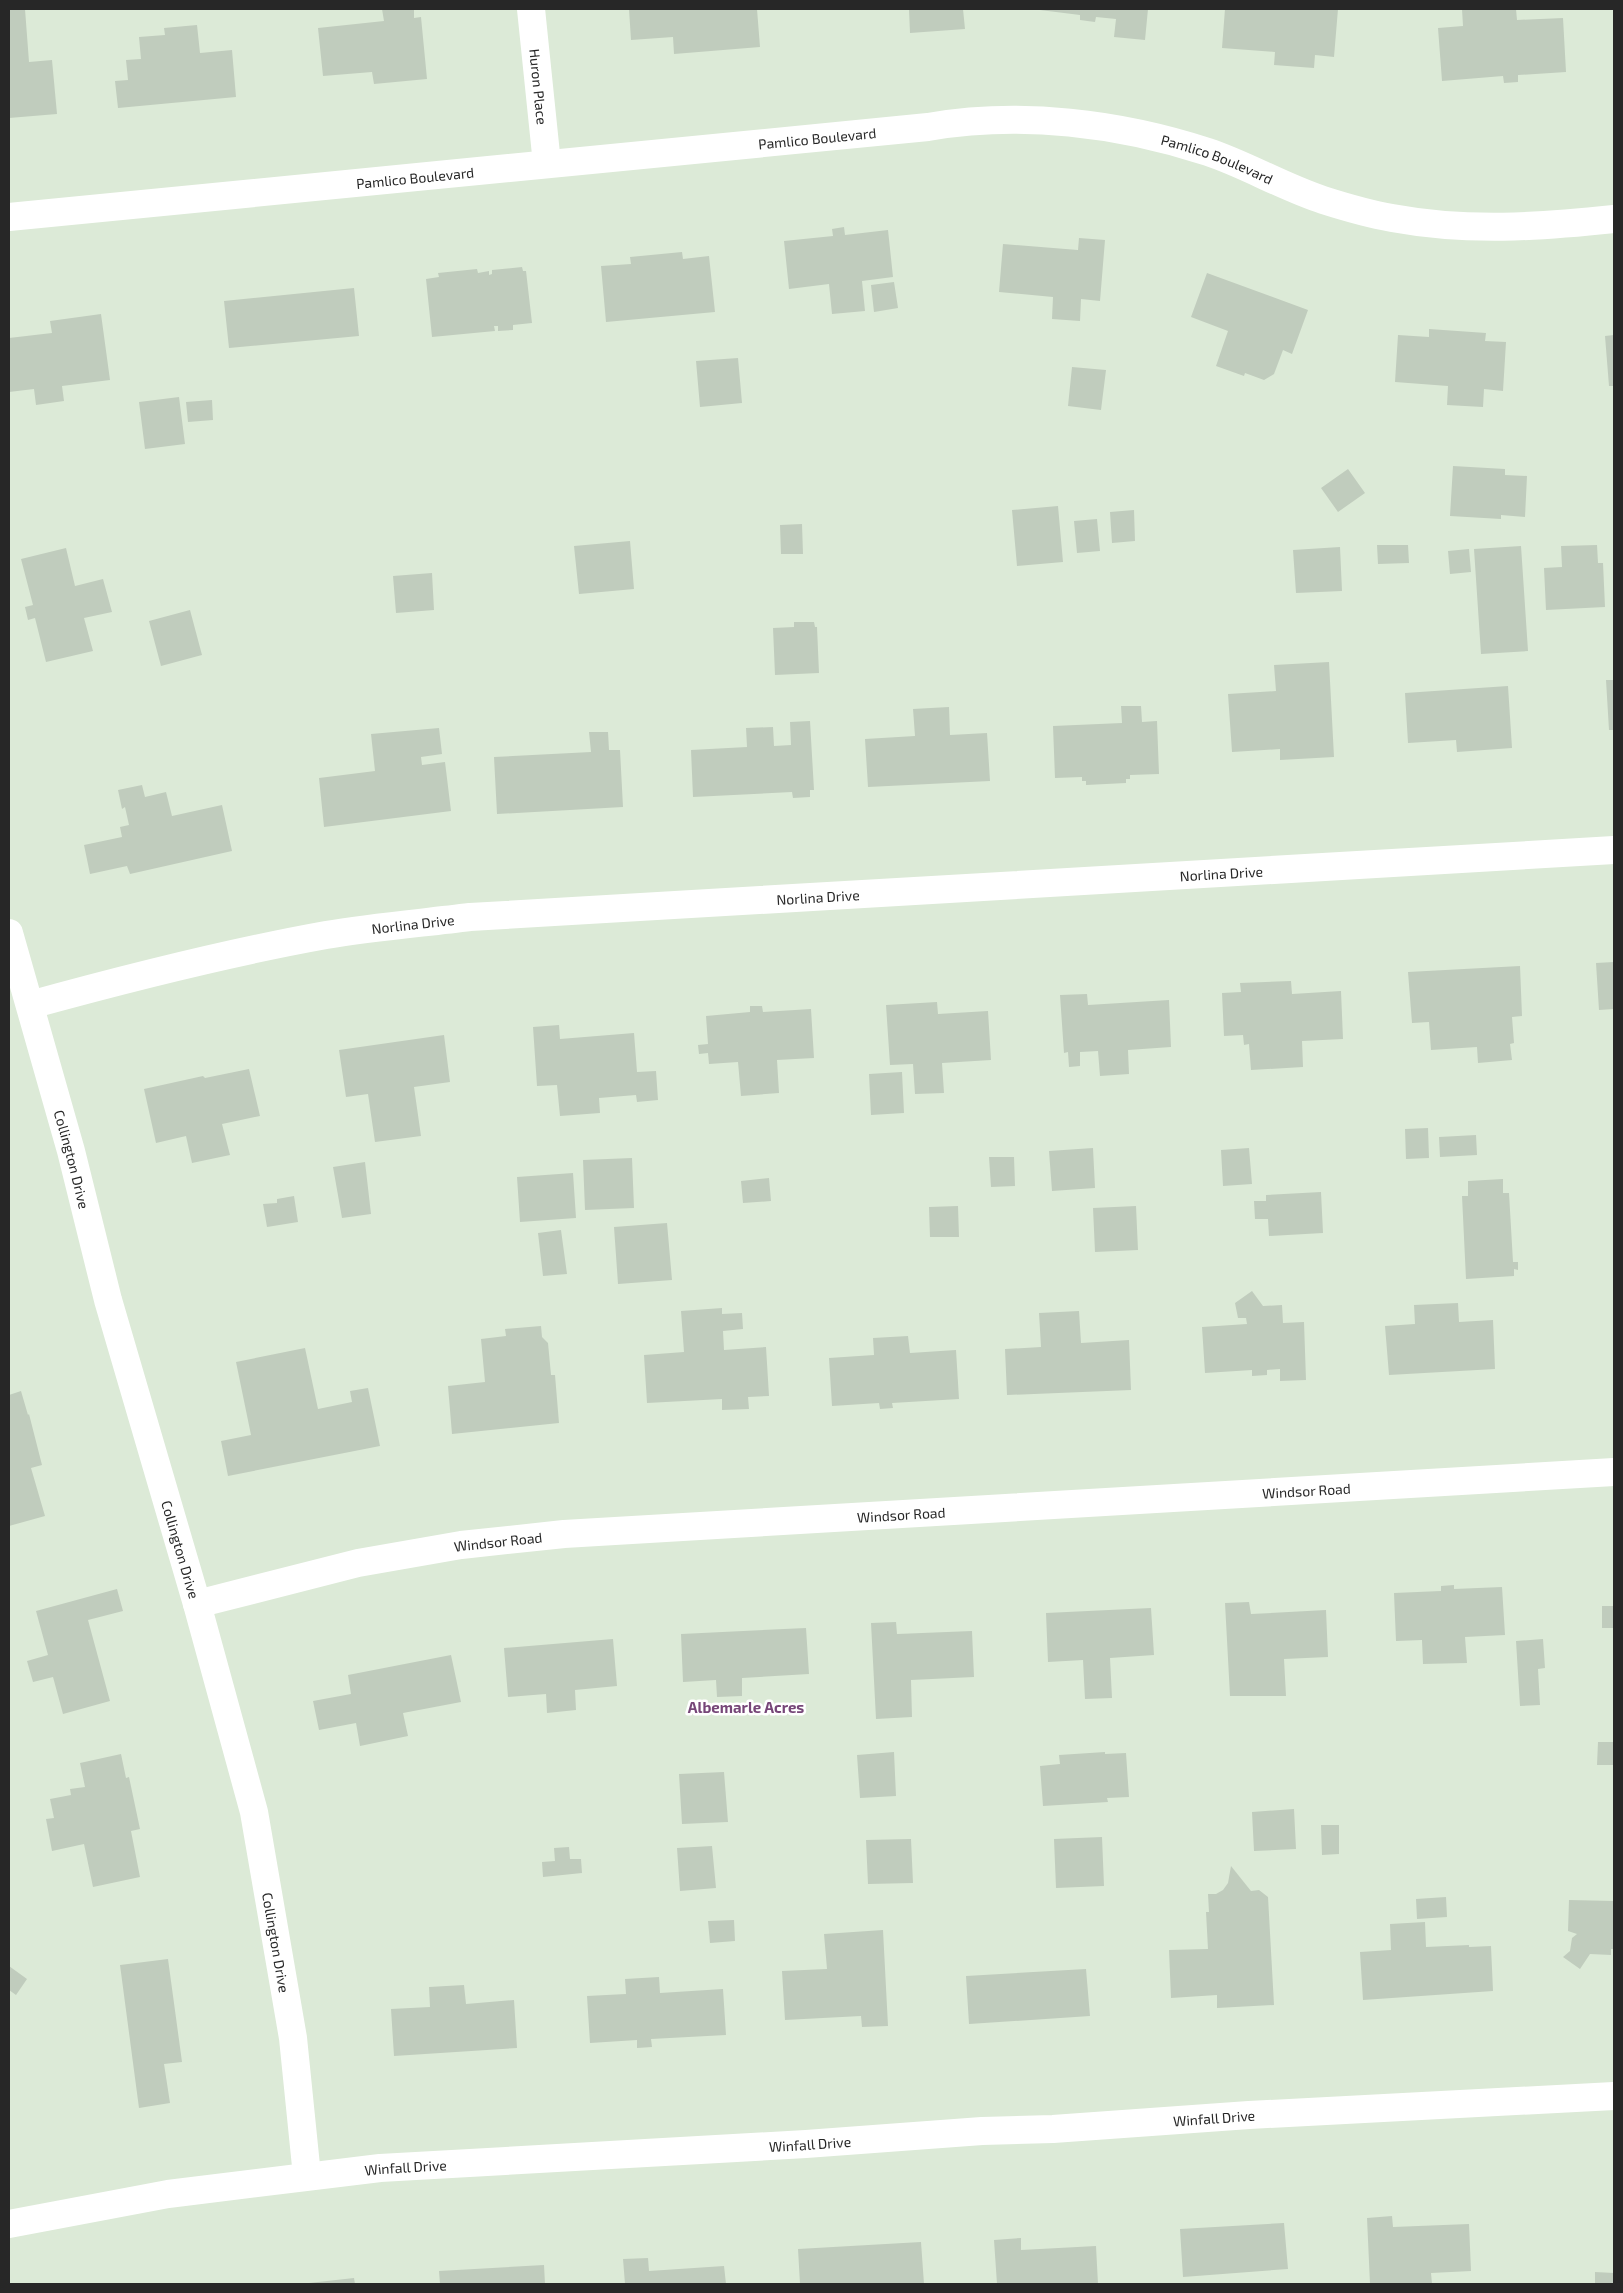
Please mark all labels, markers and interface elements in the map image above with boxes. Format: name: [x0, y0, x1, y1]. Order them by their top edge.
street label: Huron Place: [527, 48, 551, 125]
street label: Pamlico Boulevard: [757, 124, 877, 152]
street label: Pamlico Boulevard: [1159, 130, 1276, 187]
street label: Pamlico Boulevard: [355, 163, 475, 191]
street label: Norlina Drive: [1179, 862, 1263, 884]
street label: Norlina Drive: [776, 886, 860, 908]
street label: Norlina Drive: [371, 910, 455, 937]
street label: Collington Drive: [51, 1108, 94, 1210]
street label: Windsor Road: [1262, 1479, 1351, 1501]
street label: Collington Drive: [159, 1498, 203, 1600]
street label: Windsor Road: [856, 1503, 946, 1525]
street label: Windsor Road: [453, 1528, 543, 1555]
district label: Albemarle Acres: [688, 1698, 804, 1716]
street label: Collington Drive: [260, 1891, 294, 1994]
street label: Winfall Drive: [1172, 2106, 1256, 2129]
street label: Winfall Drive: [768, 2132, 852, 2155]
street label: Winfall Drive: [364, 2156, 447, 2178]

